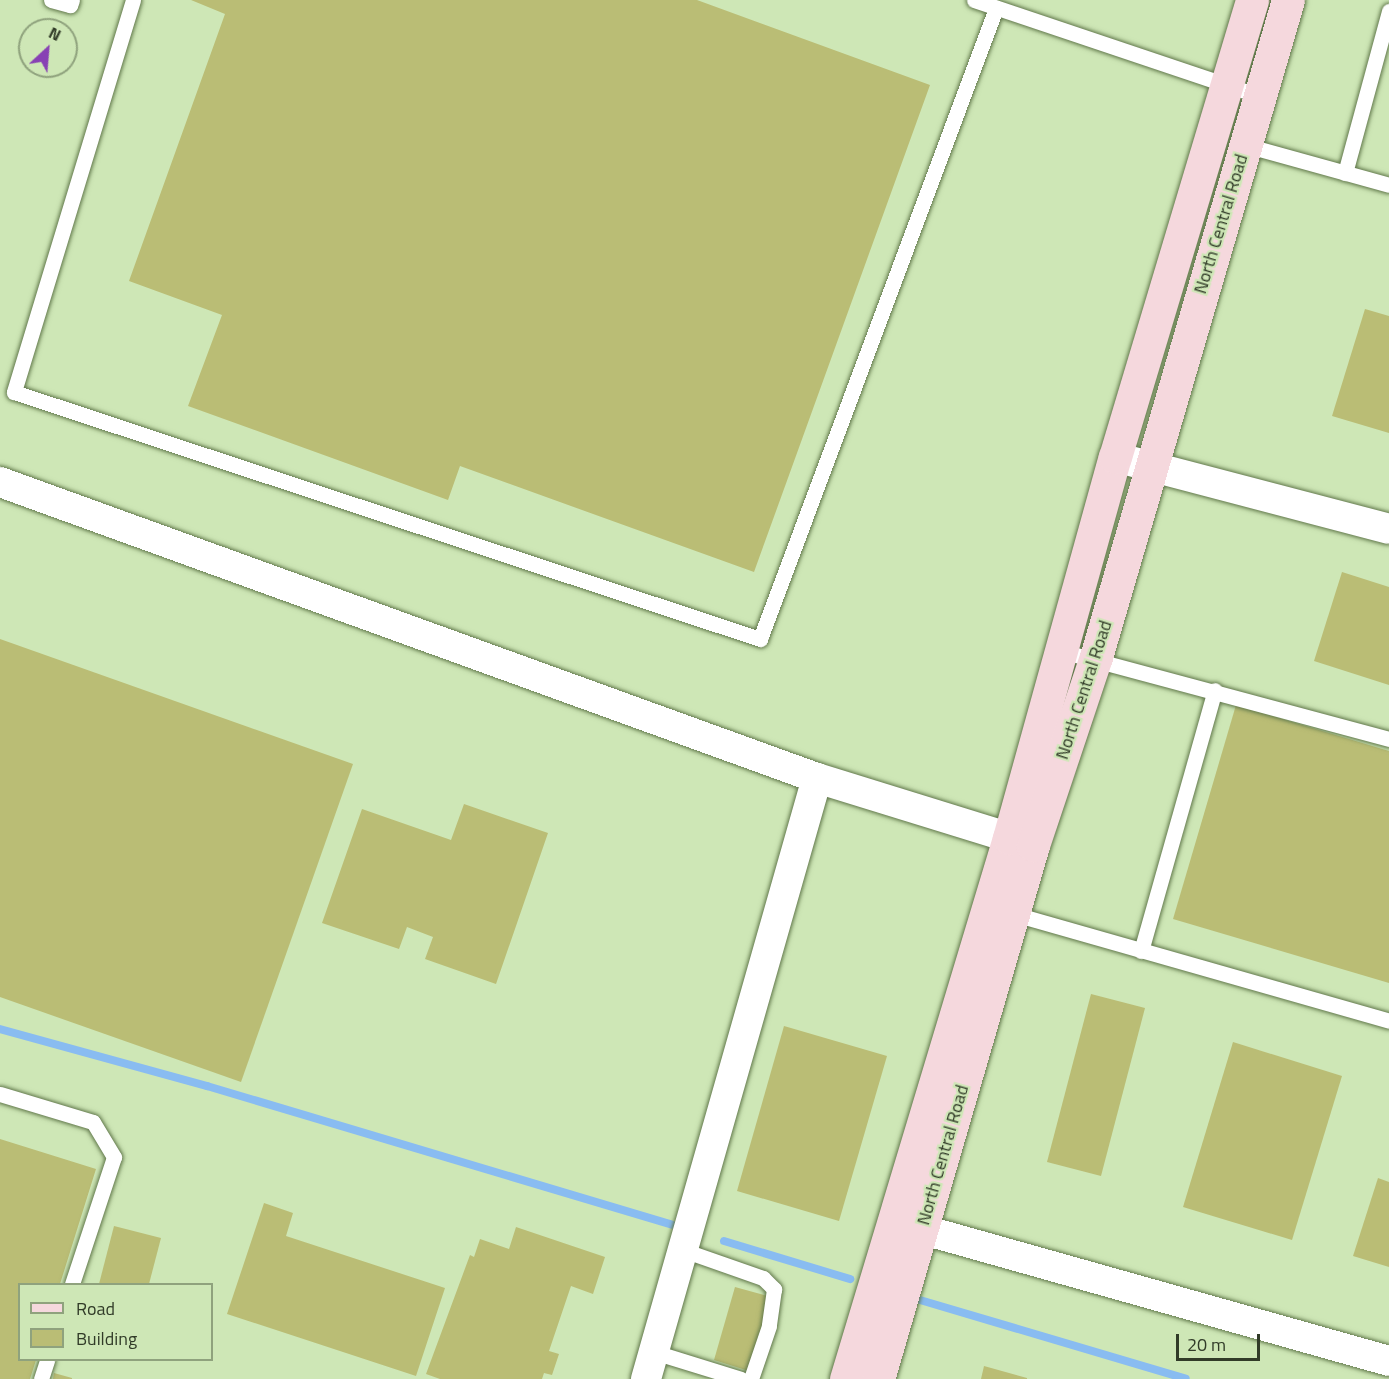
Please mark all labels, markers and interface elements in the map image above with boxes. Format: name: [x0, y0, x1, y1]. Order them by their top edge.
north arrow: [18, 18, 78, 78]
text: N: [45, 20, 65, 47]
street label: North Central Road: [1190, 152, 1252, 296]
street label: North Central Road: [1051, 618, 1117, 762]
street label: North Central Road: [913, 1082, 973, 1228]
legend: [18, 1283, 213, 1361]
text: Road: [76, 1295, 115, 1322]
scale bar: [1179, 1322, 1263, 1360]
text: Building: [76, 1325, 137, 1352]
text: 20 m: [1187, 1331, 1226, 1358]

